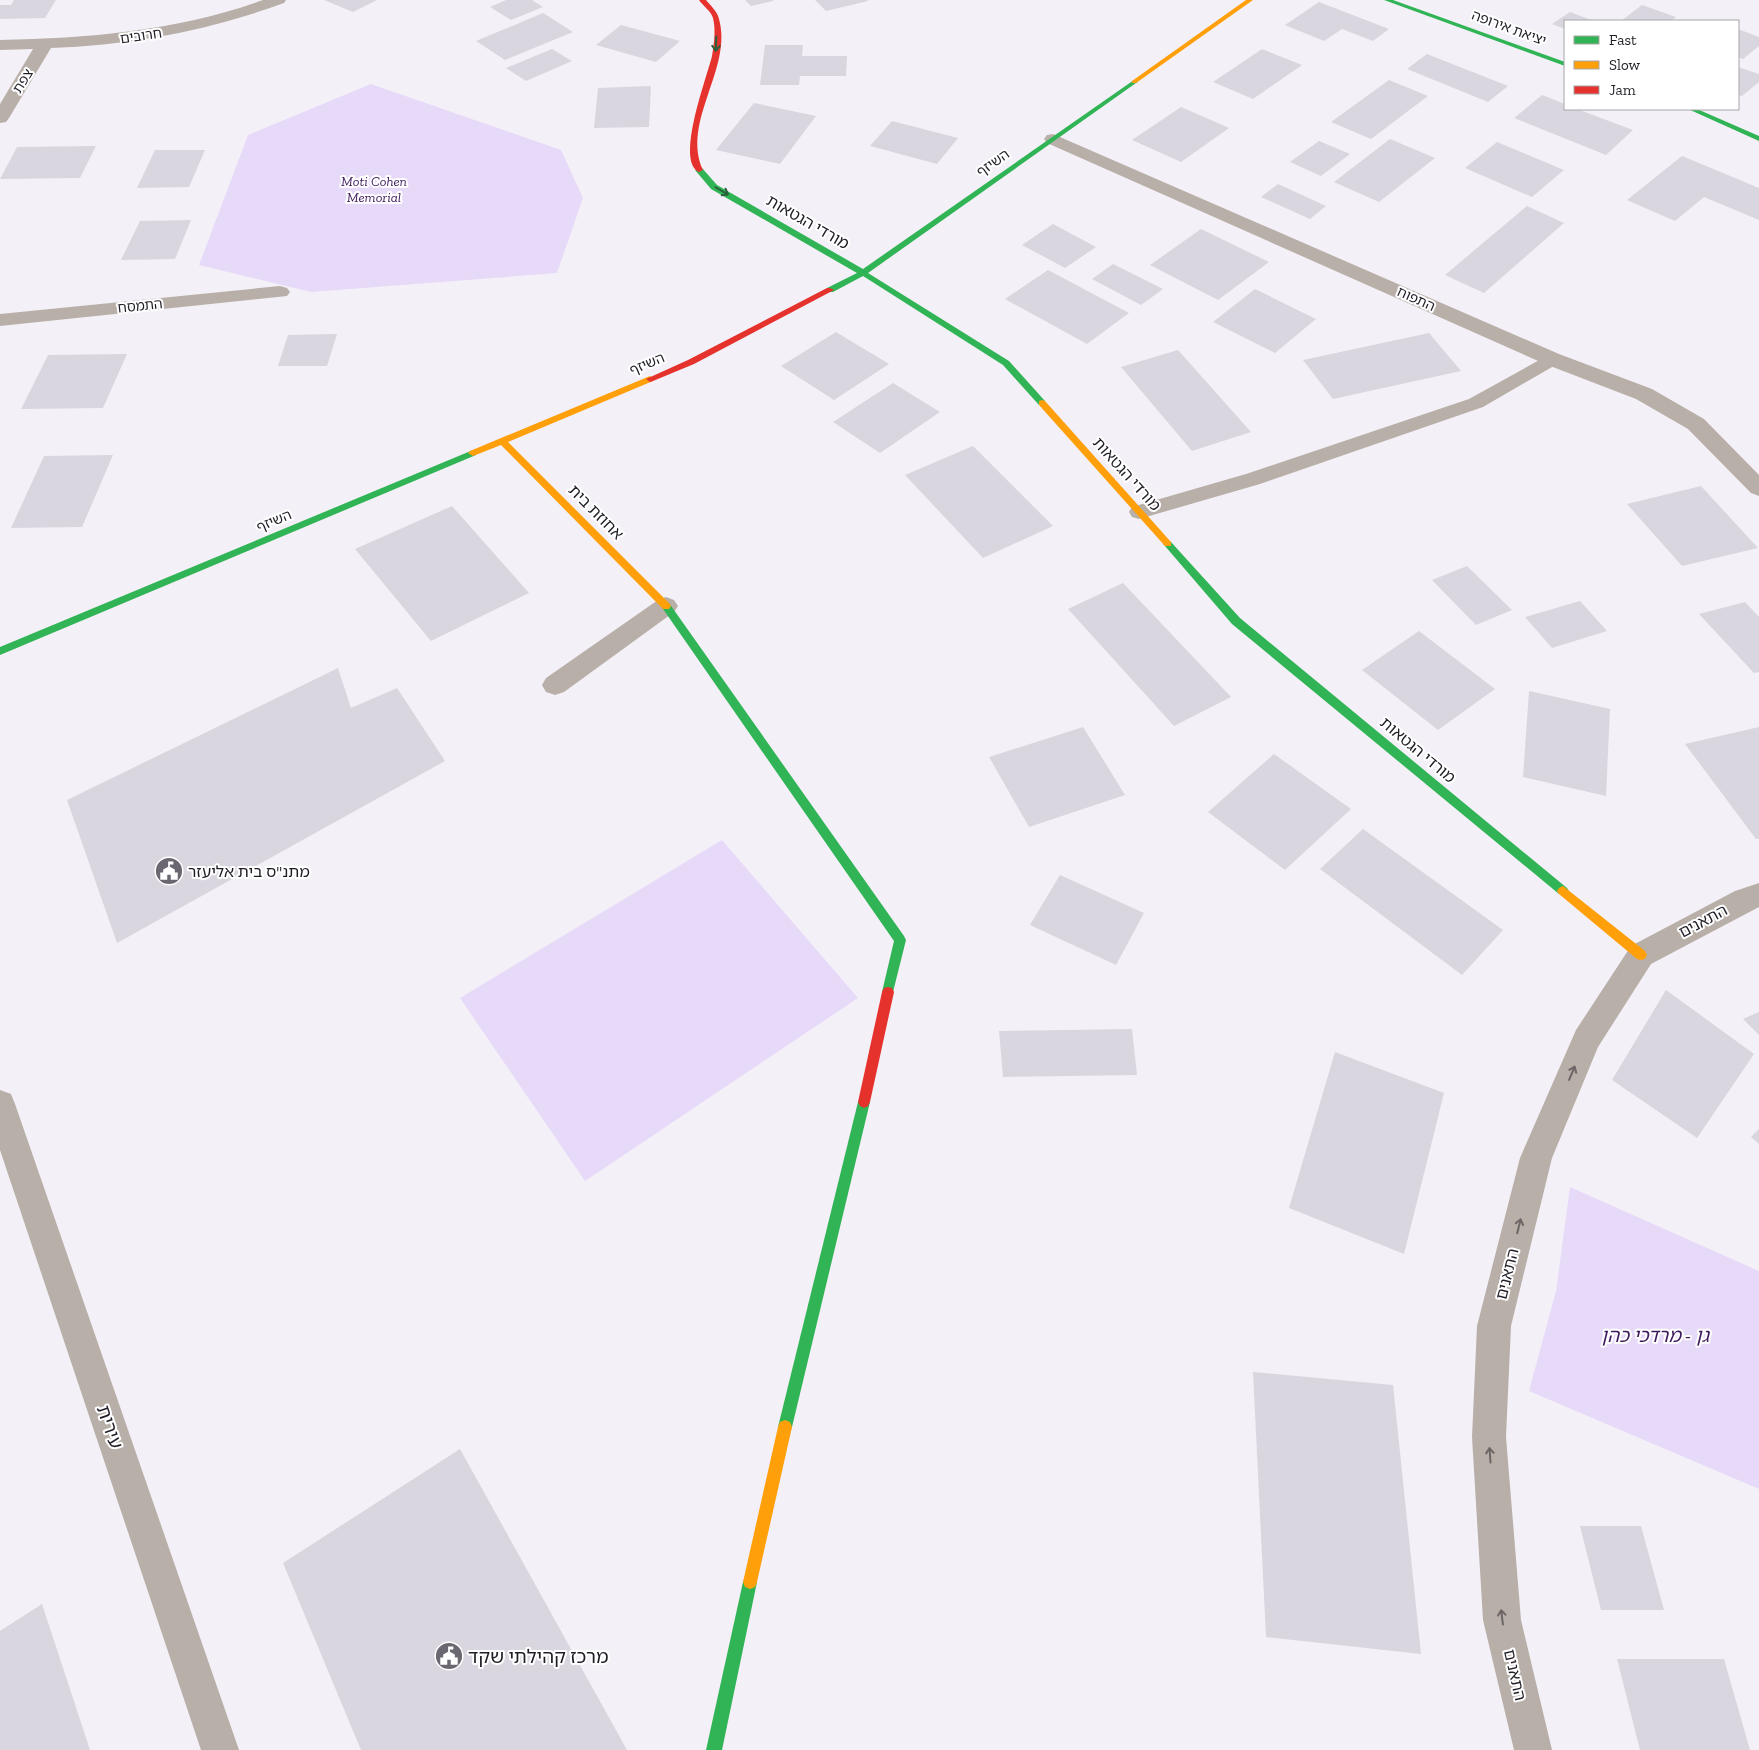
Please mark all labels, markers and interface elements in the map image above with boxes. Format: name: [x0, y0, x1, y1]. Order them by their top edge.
street label: יציאת אירופה: [1469, 7, 1549, 49]
legend: [1564, 20, 1739, 110]
street label: חרובים: [119, 25, 163, 47]
text: Fast: [1609, 31, 1637, 49]
one-way arrow: [711, 36, 720, 52]
text: Slow: [1609, 56, 1641, 74]
street label: צפת: [9, 66, 37, 96]
text: Jam: [1609, 81, 1636, 99]
street label: השיזף: [973, 146, 1013, 180]
park label: Moti Cohen Memorial: [341, 173, 407, 206]
one-way arrow: [714, 187, 728, 197]
street label: מורדי הגטאות: [763, 191, 853, 253]
street label: התפוח: [1394, 283, 1438, 315]
street label: התמסח: [117, 295, 163, 317]
street label: השיזף: [627, 349, 667, 379]
street label: מורדי הגטאות: [1089, 433, 1165, 515]
street label: אחוזת בית: [565, 481, 627, 543]
street label: השיזף: [254, 506, 294, 536]
street label: מורדי הגטאות: [1377, 713, 1459, 787]
public building icon: מתנ"ס בית אליעזר: [154, 856, 184, 886]
place label: מתנ"ס בית אליעזר: [188, 862, 310, 881]
street label: התאנים: [1676, 900, 1730, 942]
one-way arrow: [1567, 1066, 1577, 1081]
one-way arrow: [1515, 1218, 1524, 1234]
street label: התאנים: [1491, 1246, 1523, 1302]
park label: גן - מרדכי כהן: [1601, 1324, 1711, 1347]
street label: עירית: [92, 1402, 128, 1452]
one-way arrow: [1485, 1448, 1495, 1464]
one-way arrow: [1497, 1610, 1507, 1626]
public building icon: מרכז קהילתי שקד: [434, 1641, 464, 1671]
place label: מרכז קהילתי שקד: [468, 1645, 608, 1668]
street label: התאנים: [1500, 1647, 1530, 1703]

